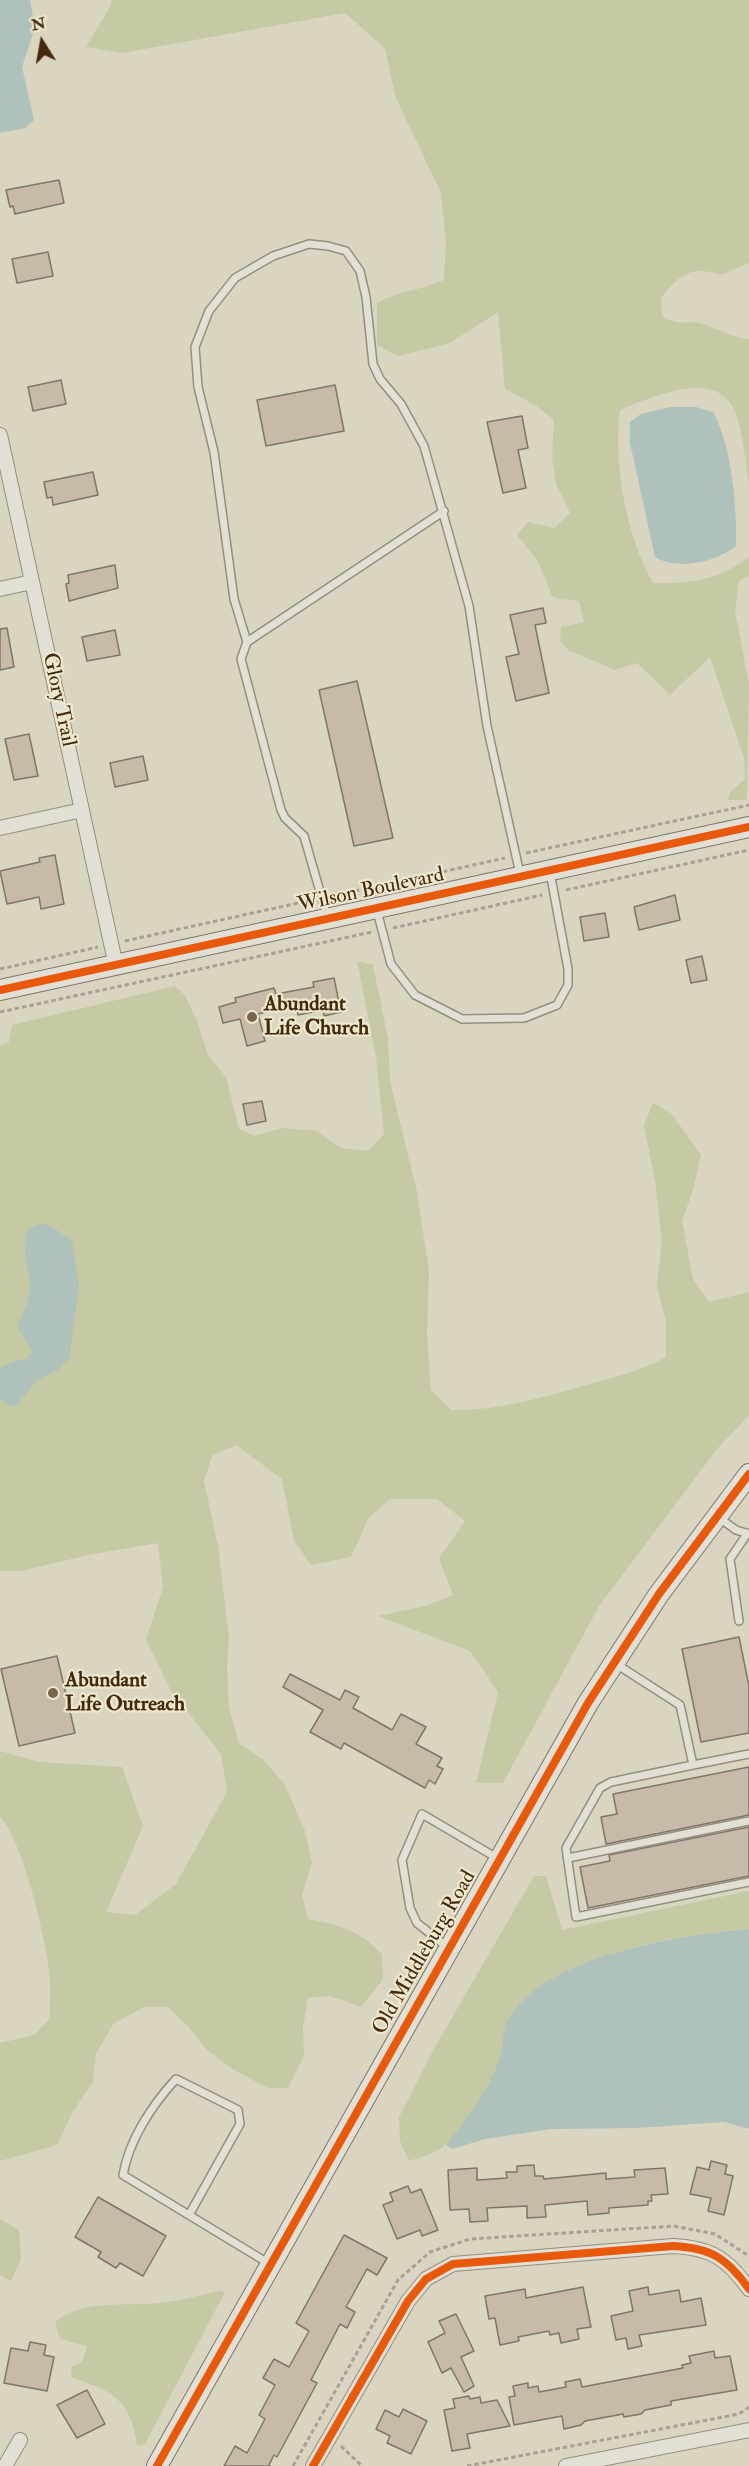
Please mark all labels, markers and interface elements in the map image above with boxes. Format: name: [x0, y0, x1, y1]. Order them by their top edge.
north arrow: [12, 12, 72, 72]
text: N: [30, 13, 47, 36]
street label: Glory Trail: [36, 651, 80, 749]
street label: Wilson Boulevard: [295, 863, 447, 919]
place label: Abundant Life Church: [264, 992, 369, 1042]
marker: Abundant Life Church: [245, 1010, 259, 1024]
place label: Abundant Life Outreach: [65, 1668, 185, 1718]
marker: Abundant Life Outreach: [46, 1686, 60, 1700]
street label: Old Middleburg Road: [368, 1867, 482, 2039]

